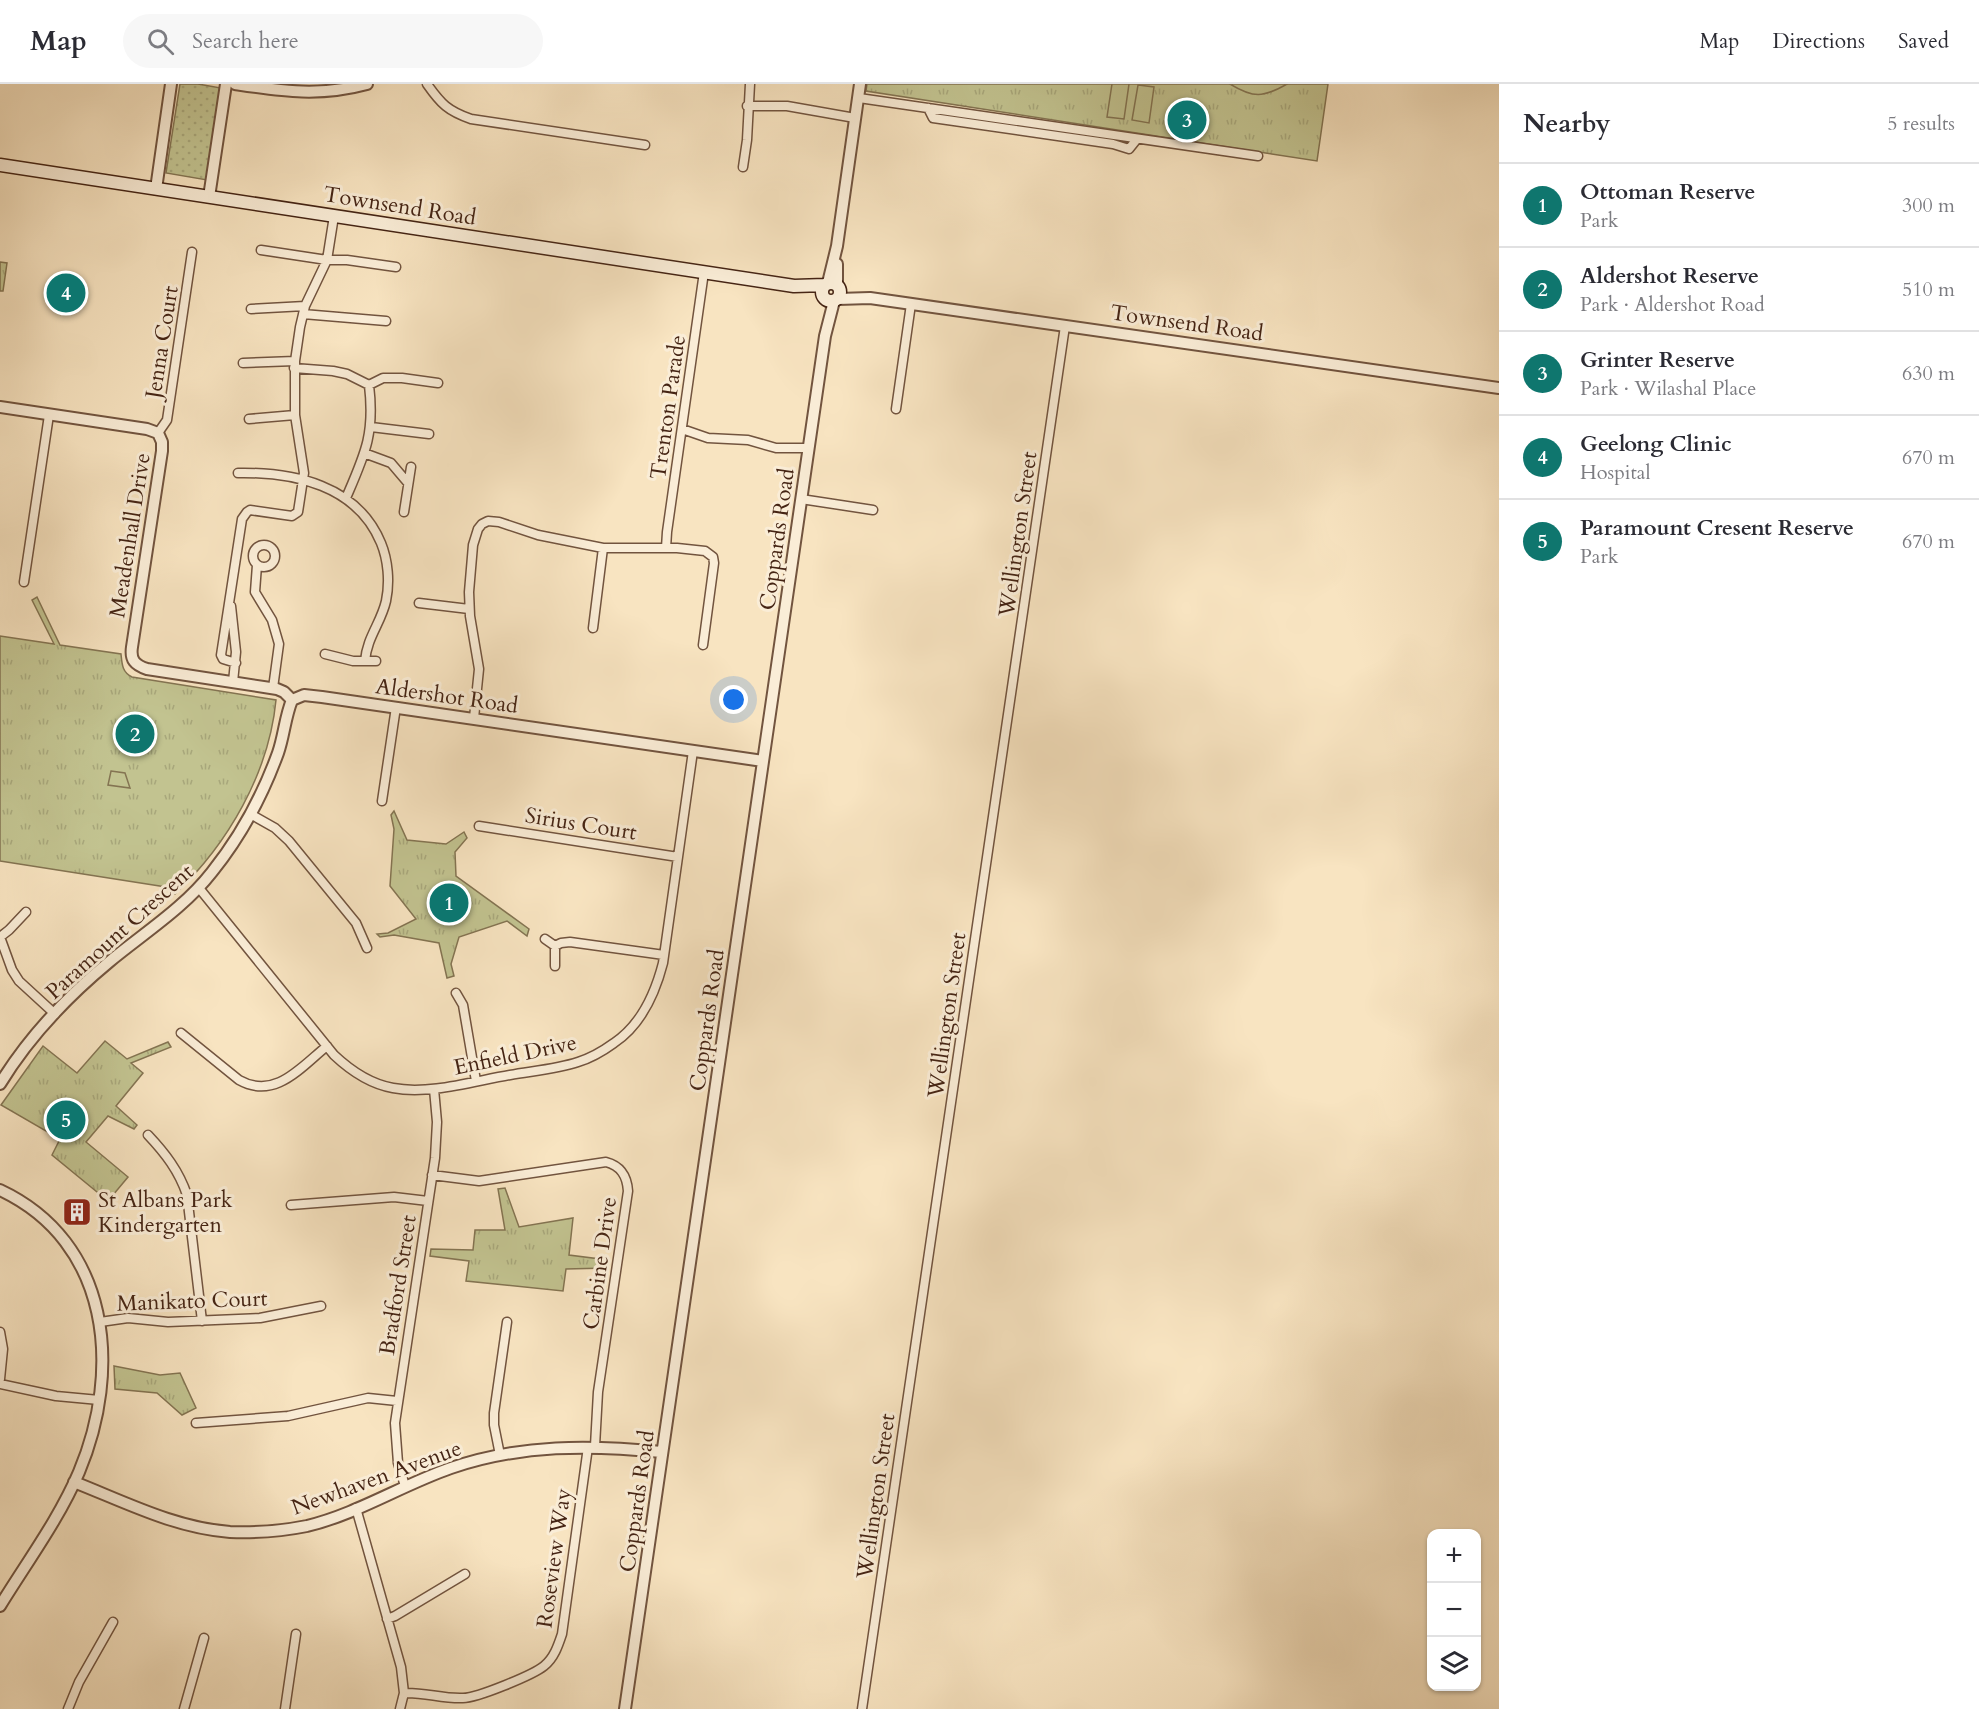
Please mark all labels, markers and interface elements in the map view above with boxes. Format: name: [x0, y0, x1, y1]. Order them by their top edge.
search box: [123, 14, 543, 68]
text: Map: [30, 22, 87, 60]
icon: search: [144, 25, 177, 58]
text: Search here: [192, 26, 299, 56]
text: Map: [1699, 27, 1739, 56]
text: Directions: [1772, 27, 1865, 56]
text: Saved: [1898, 27, 1949, 56]
pin: 3: [1168, 98, 1206, 142]
text: Nearby: [1523, 106, 1611, 141]
text: 5 results: [1887, 110, 1955, 137]
text: Ottoman Reserve: [1580, 177, 1755, 207]
street label: Townsend Road: [321, 179, 479, 233]
text: 1: [1537, 192, 1548, 219]
text: 300 m: [1902, 192, 1955, 219]
text: Park: [1580, 207, 1618, 234]
text: Aldershot Reserve: [1580, 261, 1759, 291]
pin: 4: [46, 270, 86, 316]
text: 2: [1537, 276, 1548, 303]
text: 510 m: [1902, 276, 1955, 303]
street label: Jenna Court: [138, 284, 186, 404]
text: Park · Aldershot Road: [1580, 291, 1765, 318]
street label: Townsend Road: [1109, 297, 1265, 349]
street label: Trenton Parade: [643, 333, 693, 481]
text: Grinter Reserve: [1580, 345, 1735, 375]
text: 3: [1537, 360, 1548, 387]
text: 630 m: [1902, 360, 1955, 387]
text: Park · Wilashal Place: [1580, 375, 1756, 402]
text: Geelong Clinic: [1580, 429, 1732, 459]
text: 4: [1537, 444, 1548, 471]
text: 670 m: [1902, 444, 1955, 471]
street label: Wellington Street: [991, 449, 1044, 620]
street label: Meadenhall Drive: [102, 451, 158, 620]
text: Hospital: [1580, 459, 1651, 486]
street label: Coppards Road: [752, 466, 802, 612]
text: Paramount Cresent Reserve: [1580, 513, 1854, 543]
text: 5: [1537, 528, 1548, 555]
text: 670 m: [1902, 528, 1955, 555]
text: Park: [1580, 543, 1618, 570]
street label: Aldershot Road: [374, 671, 520, 721]
your location: [719, 685, 748, 714]
pin: 2: [116, 712, 154, 756]
street label: Sirius Court: [523, 800, 639, 848]
street label: Paramount Crescent: [39, 857, 200, 1006]
pin: 1: [430, 880, 468, 926]
street label: Wellington Street: [920, 930, 973, 1101]
street label: Coppards Road: [682, 947, 732, 1093]
street label: Enfield Drive: [451, 1027, 579, 1083]
pin: 5: [46, 1098, 86, 1142]
place label: St Albans Park Kindergarten: [98, 1185, 233, 1240]
street label: Carbine Drive: [576, 1195, 624, 1332]
building icon: St Albans Park Kindergarten: [61, 1196, 93, 1228]
street label: Bradford Street: [372, 1213, 424, 1357]
street label: Manikato Court: [116, 1283, 268, 1319]
street label: Wellington Street: [849, 1411, 902, 1582]
street label: Coppards Road: [612, 1428, 662, 1574]
street label: Newhaven Avenue: [287, 1433, 466, 1523]
street label: Roseview Way: [529, 1486, 579, 1630]
map controls: [1427, 1529, 1481, 1691]
button: +: [1427, 1529, 1481, 1583]
button: −: [1427, 1583, 1481, 1637]
button: layers: [1427, 1637, 1481, 1691]

